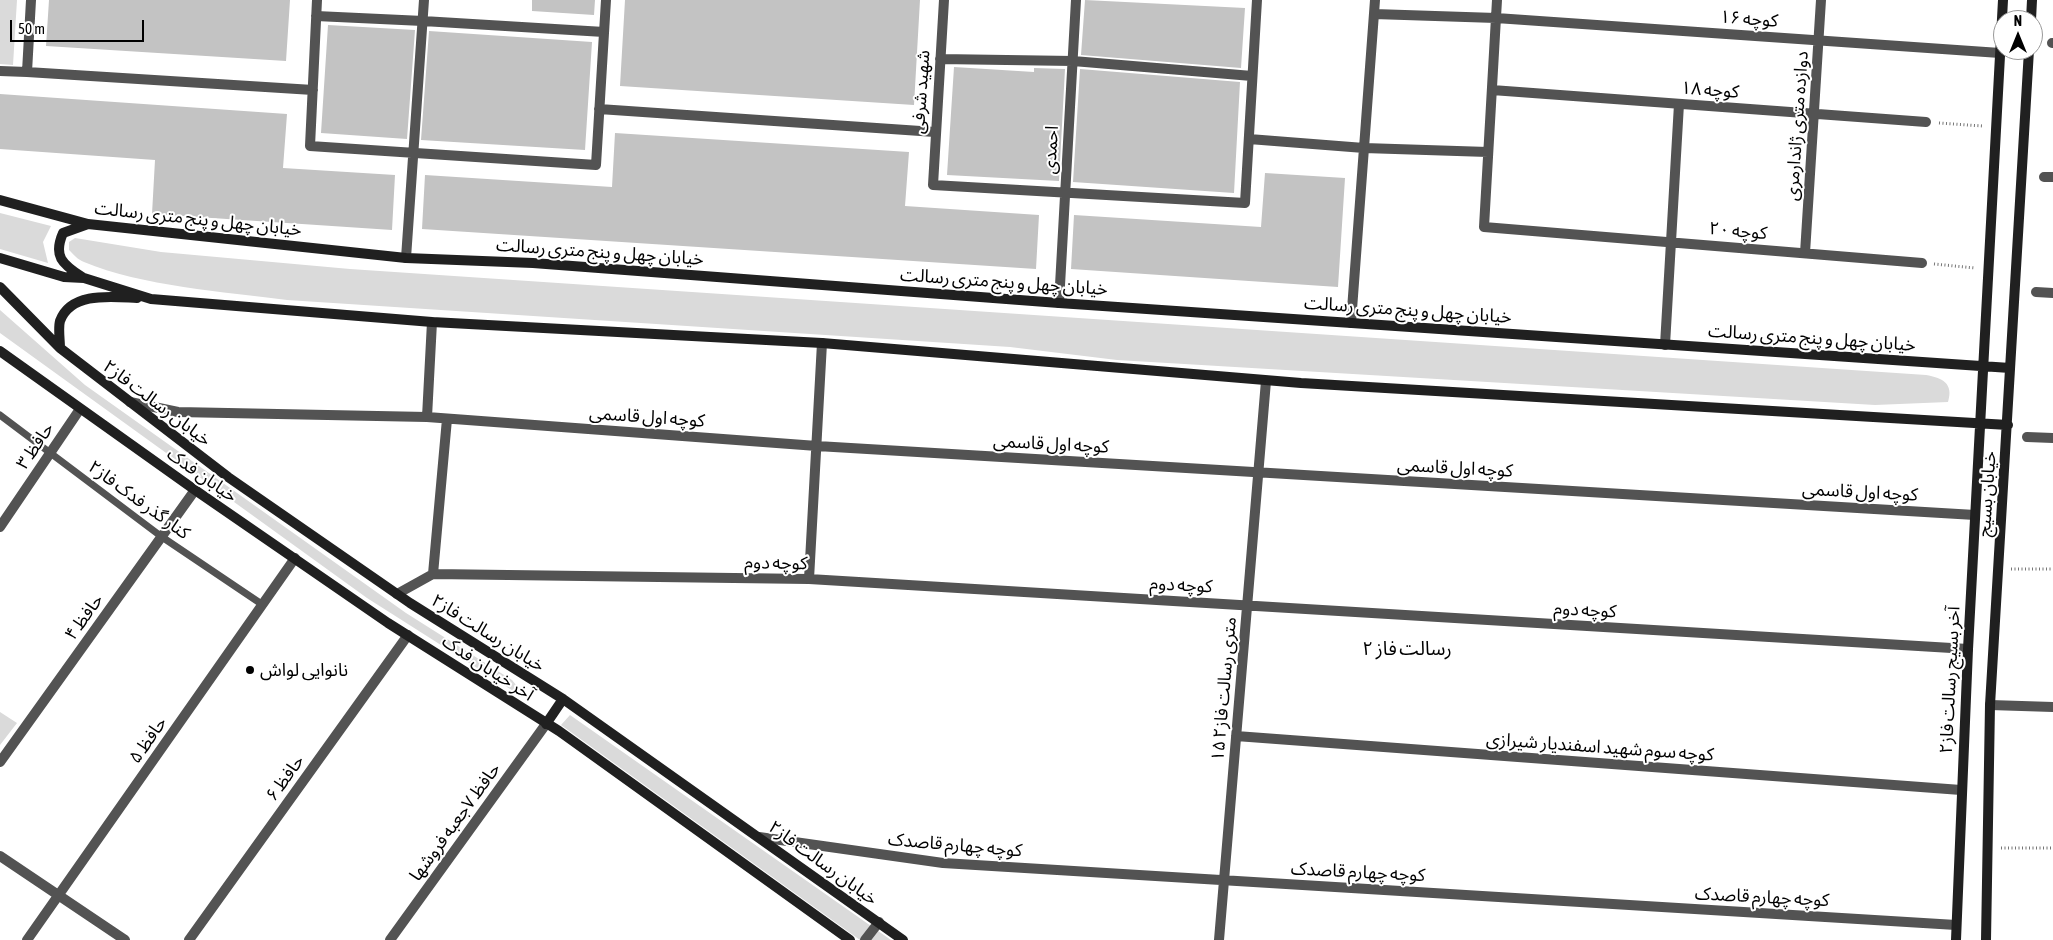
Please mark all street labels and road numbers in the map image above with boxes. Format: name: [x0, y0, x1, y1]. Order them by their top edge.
street label: ۱۶ کوچه: [1719, 6, 1779, 32]
street label: شهید شرفی: [907, 49, 935, 135]
street label: دوازده متری ژاندارمری: [1781, 50, 1813, 202]
street label: ۱۸ کوچه: [1680, 77, 1740, 103]
street label: احمدی: [1039, 125, 1063, 175]
street label: خیابان چهل و پنج متری رسالت: [93, 197, 303, 241]
street label: ۲۰ کوچه: [1708, 218, 1768, 244]
street label: خیابان چهل و پنج متری رسالت: [495, 234, 705, 270]
street label: خیابان چهل و پنج متری رسالت: [899, 264, 1109, 300]
street label: خیابان چهل و پنج متری رسالت: [1303, 292, 1513, 328]
street label: خیابان چهل و پنج متری رسالت: [1707, 320, 1917, 356]
street label: خیابان رسالت فاز۲: [99, 355, 215, 451]
street label: کوچه اول قاسمی: [588, 402, 706, 432]
street label: حافظ ۳: [12, 419, 58, 473]
street label: کوچه اول قاسمی: [992, 430, 1110, 458]
street label: خیابان فدک: [163, 443, 241, 507]
street label: خیابان بسیج: [1973, 450, 2001, 538]
street label: کوچه اول قاسمی: [1396, 454, 1514, 482]
street label: کنار گذر فدک فاز۲: [84, 456, 194, 544]
street label: کوچه اول قاسمی: [1801, 478, 1919, 506]
street label: کوچه دوم: [744, 552, 808, 574]
street label: کوچه دوم: [1149, 573, 1213, 597]
street label: خیابان رسالت فاز۲: [427, 589, 549, 677]
street label: حافظ ۴: [60, 590, 108, 644]
street label: کوچه دوم: [1553, 598, 1617, 622]
street label: آخر بسیج رسالت فاز۲: [1935, 606, 1965, 754]
street label: ۱۵ متری رسالت فاز۲: [1207, 616, 1241, 762]
street label: آخر خیابان فدک: [438, 630, 538, 706]
street label: حافظ ۵: [124, 713, 172, 767]
street label: کوچه سوم شهید اسفندیار شیرازی: [1485, 728, 1715, 766]
street label: حافظ ۶: [261, 751, 309, 805]
street label: حافظ ۷جعبه فروشها: [405, 759, 505, 885]
street label: خیابان رسالت فاز۲: [764, 816, 882, 910]
street label: کوچه چهارم قاصدک: [887, 828, 1023, 862]
street label: کوچه چهارم قاصدک: [1290, 858, 1426, 886]
street label: کوچه چهارم قاصدک: [1694, 883, 1830, 911]

